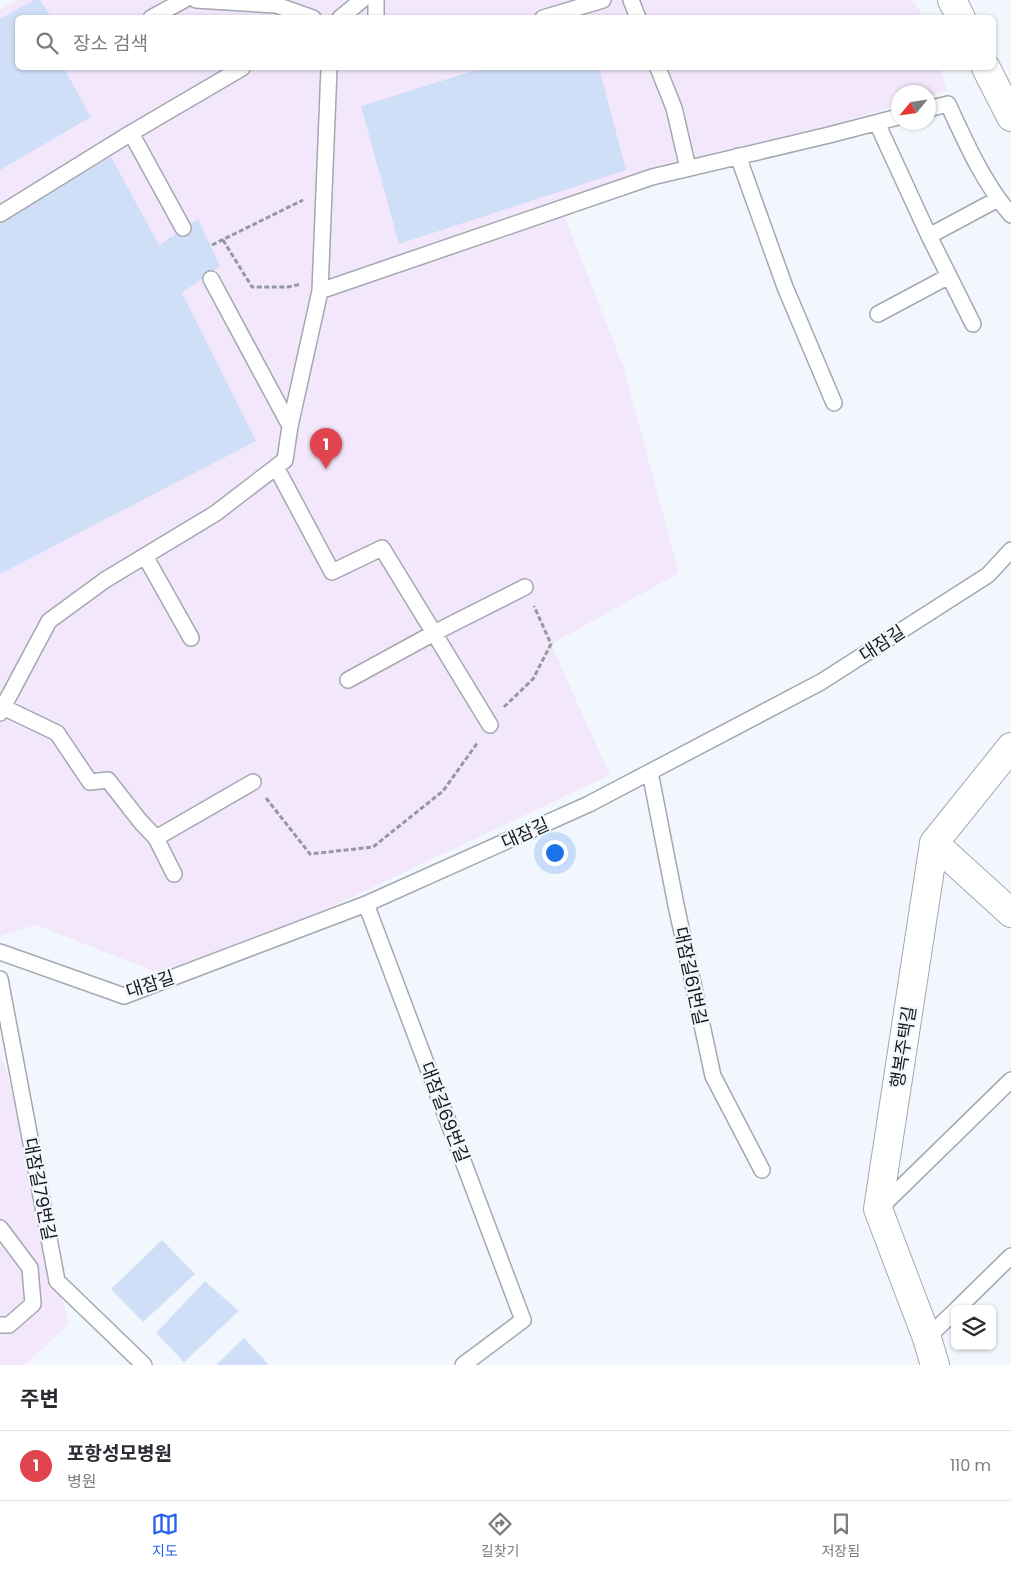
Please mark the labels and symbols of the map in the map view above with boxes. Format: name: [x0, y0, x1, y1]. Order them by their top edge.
north arrow: [891, 85, 936, 130]
pin: 1: [310, 428, 342, 469]
street label: 대잠길: [854, 619, 910, 667]
street label: 대잠길: [497, 811, 553, 855]
your location: [542, 840, 568, 866]
street label: 대잠길61번길: [668, 924, 714, 1028]
street label: 대잠길: [123, 964, 177, 1004]
street label: 행복주택길: [884, 1004, 922, 1090]
street label: 대잠길69번길: [414, 1058, 476, 1166]
street label: 대잠길79번길: [18, 1136, 62, 1242]

